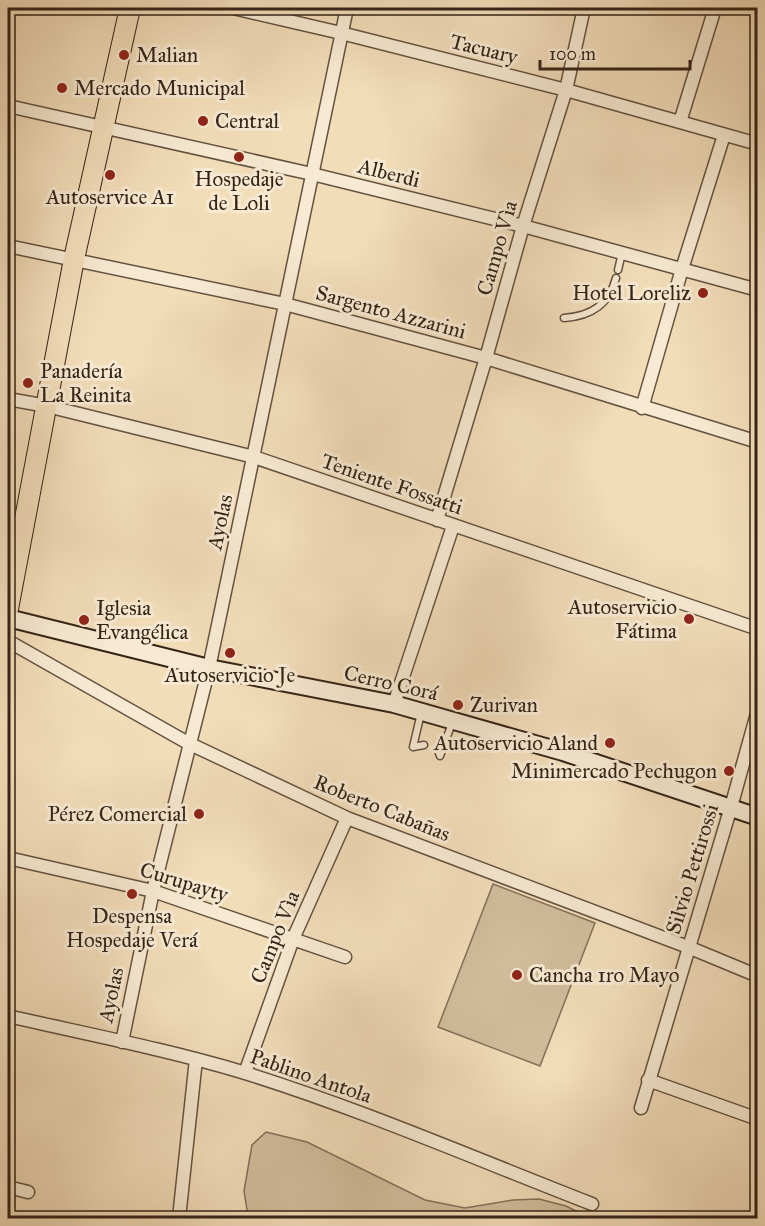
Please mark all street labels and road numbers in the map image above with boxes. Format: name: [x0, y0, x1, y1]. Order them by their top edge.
street label: Tacuary: [448, 28, 522, 70]
street label: Alberdi: [354, 153, 423, 193]
street label: Campo Vìa: [471, 197, 523, 299]
street label: Sargento Azzarini: [313, 279, 469, 345]
street label: Teniente Fossatti: [318, 448, 466, 520]
street label: Ayolas: [201, 492, 239, 553]
street label: Cerro Corá: [341, 660, 441, 706]
street label: Roberto Cabañas: [310, 769, 454, 847]
street label: Silvio Pettirossi: [660, 800, 724, 937]
street label: Curupayty: [137, 856, 232, 908]
street label: Campo Vìa: [245, 887, 305, 987]
street label: Ayolas: [92, 965, 130, 1026]
street label: Pablino Antola: [247, 1043, 375, 1109]

